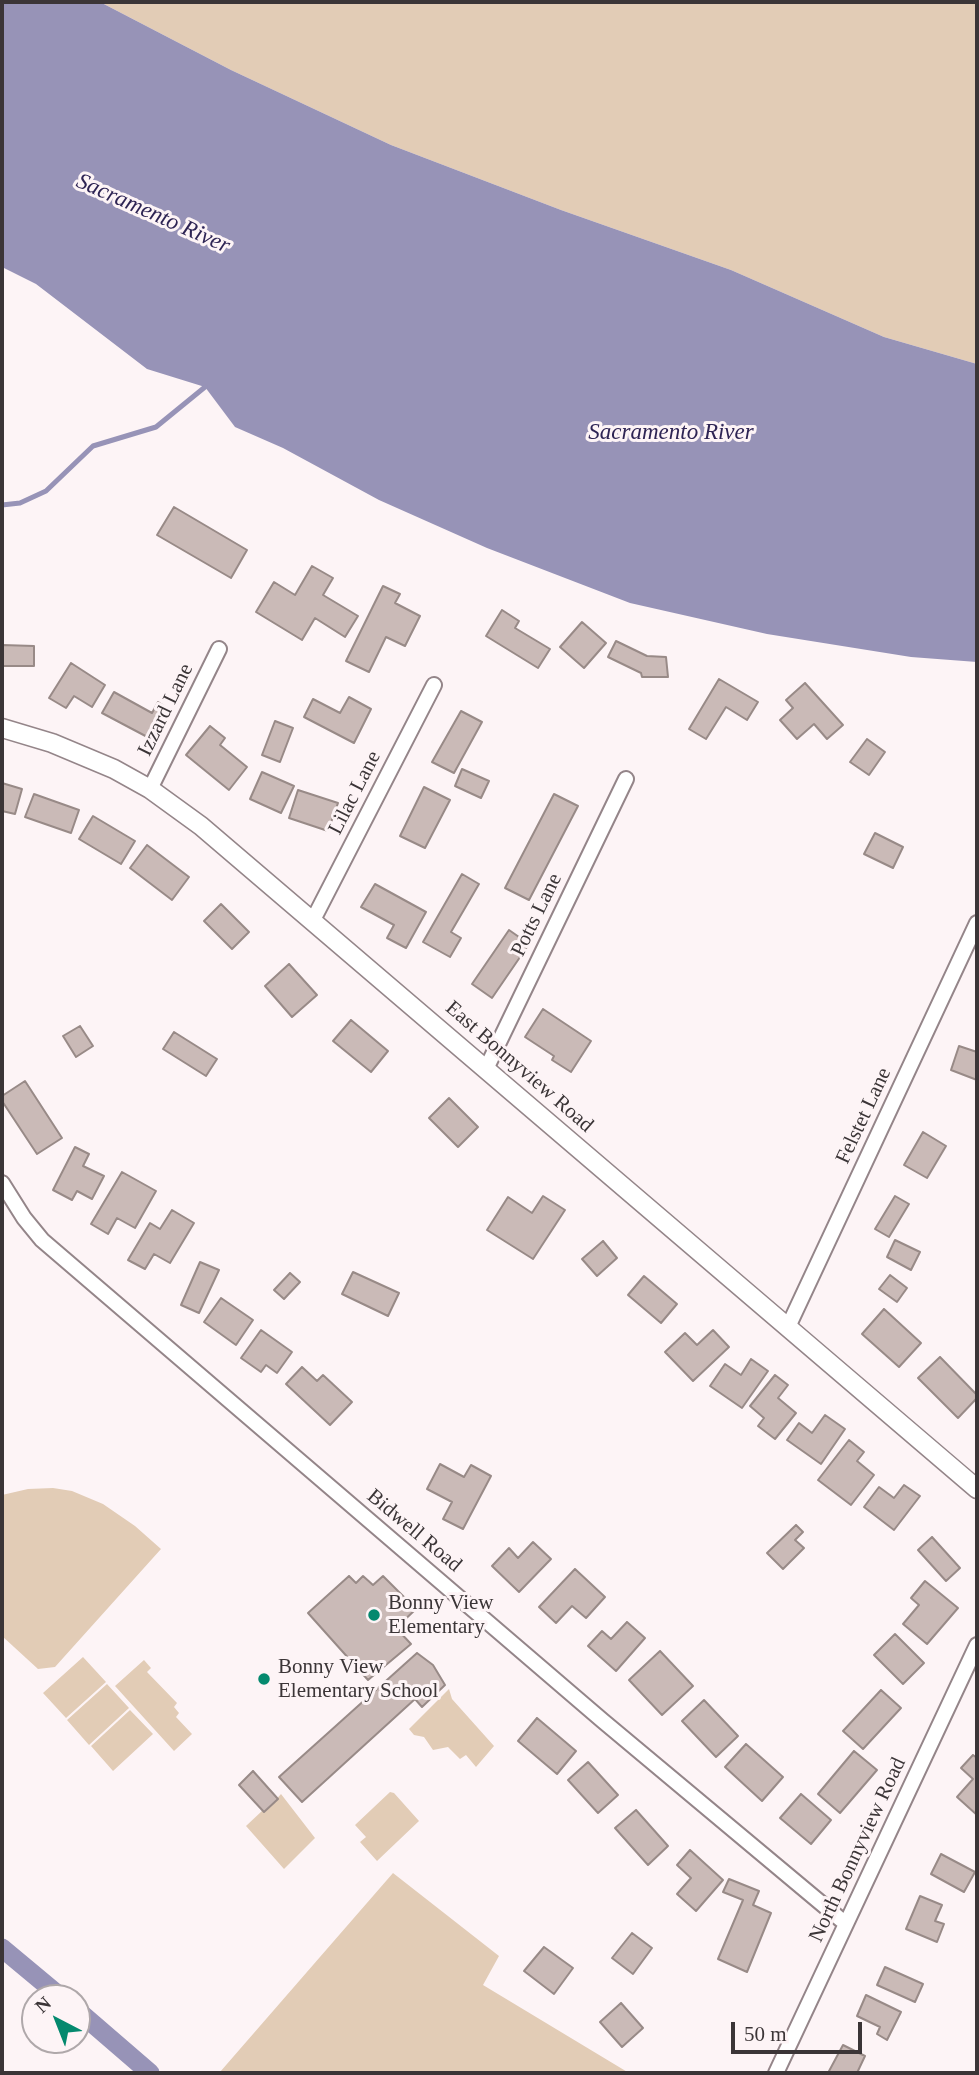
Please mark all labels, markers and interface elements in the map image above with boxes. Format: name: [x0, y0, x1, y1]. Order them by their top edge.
water label: Sacramento River: [72, 168, 234, 260]
water label: Sacramento River: [588, 419, 754, 447]
street label: Izzard Lane: [133, 660, 199, 760]
street label: Lilac Lane: [323, 747, 387, 839]
street label: Potts Lane: [506, 869, 568, 961]
street label: East Bonnyview Road: [440, 996, 598, 1138]
street label: Felstet Lane: [831, 1064, 897, 1168]
street label: Bidwell Road: [361, 1484, 467, 1578]
place label: Bonny View Elementary: [388, 1590, 493, 1640]
marker: Bonny View Elementary: [366, 1607, 382, 1623]
place label: Bonny View Elementary School: [278, 1654, 438, 1704]
marker: Bonny View Elementary School: [256, 1671, 272, 1687]
street label: North Bonnyview Road: [804, 1754, 912, 1946]
north arrow: [21, 1984, 91, 2054]
text: N: [31, 1992, 55, 2017]
scale bar: [734, 2008, 865, 2052]
text: 50 m: [744, 2022, 787, 2046]

